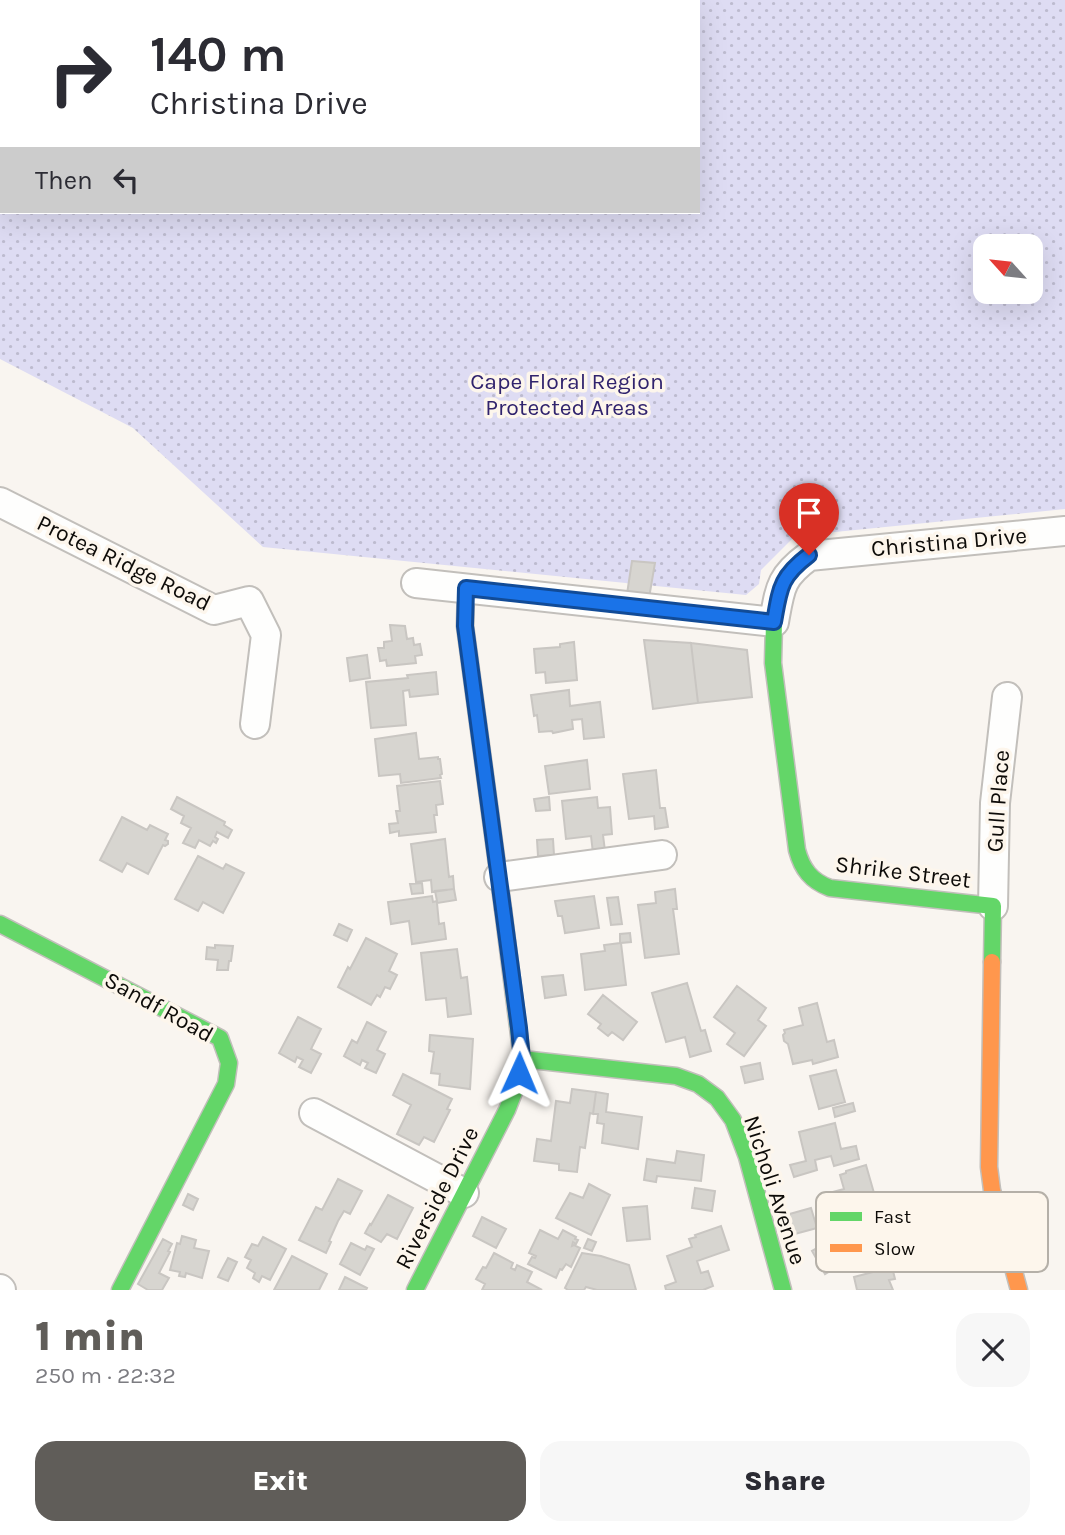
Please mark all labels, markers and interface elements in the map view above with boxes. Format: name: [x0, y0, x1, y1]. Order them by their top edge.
text: 140 m: [150, 26, 287, 83]
icon: right: [35, 28, 126, 119]
text: Christina Drive: [150, 85, 368, 122]
icon: left: [107, 161, 145, 199]
text: Then: [35, 165, 93, 196]
north arrow: [973, 234, 1043, 304]
map controls: [973, 234, 1043, 304]
park label: Cape Floral Region Protected Areas: [470, 368, 664, 421]
pin: [779, 483, 839, 555]
icon: arrive: [790, 494, 828, 532]
street label: Protea Ridge Road: [33, 509, 215, 617]
street label: Christina Drive: [870, 522, 1028, 562]
street label: Gull Place: [981, 749, 1015, 853]
street label: Shrike Street: [834, 850, 973, 894]
street label: Sandf Road: [100, 966, 218, 1048]
position arrow: [482, 1036, 556, 1110]
street label: Nicholi Avenue: [738, 1112, 812, 1268]
street label: Riverside Drive: [390, 1122, 484, 1274]
legend: [816, 1192, 1048, 1272]
text: Fast: [874, 1206, 911, 1228]
text: Slow: [874, 1238, 915, 1260]
text: 1 min: [35, 1311, 145, 1361]
button: close: [956, 1313, 1030, 1387]
text: 250 m · 22:32: [35, 1362, 176, 1389]
button: Exit: [35, 1441, 526, 1521]
button: Share: [540, 1441, 1030, 1521]

